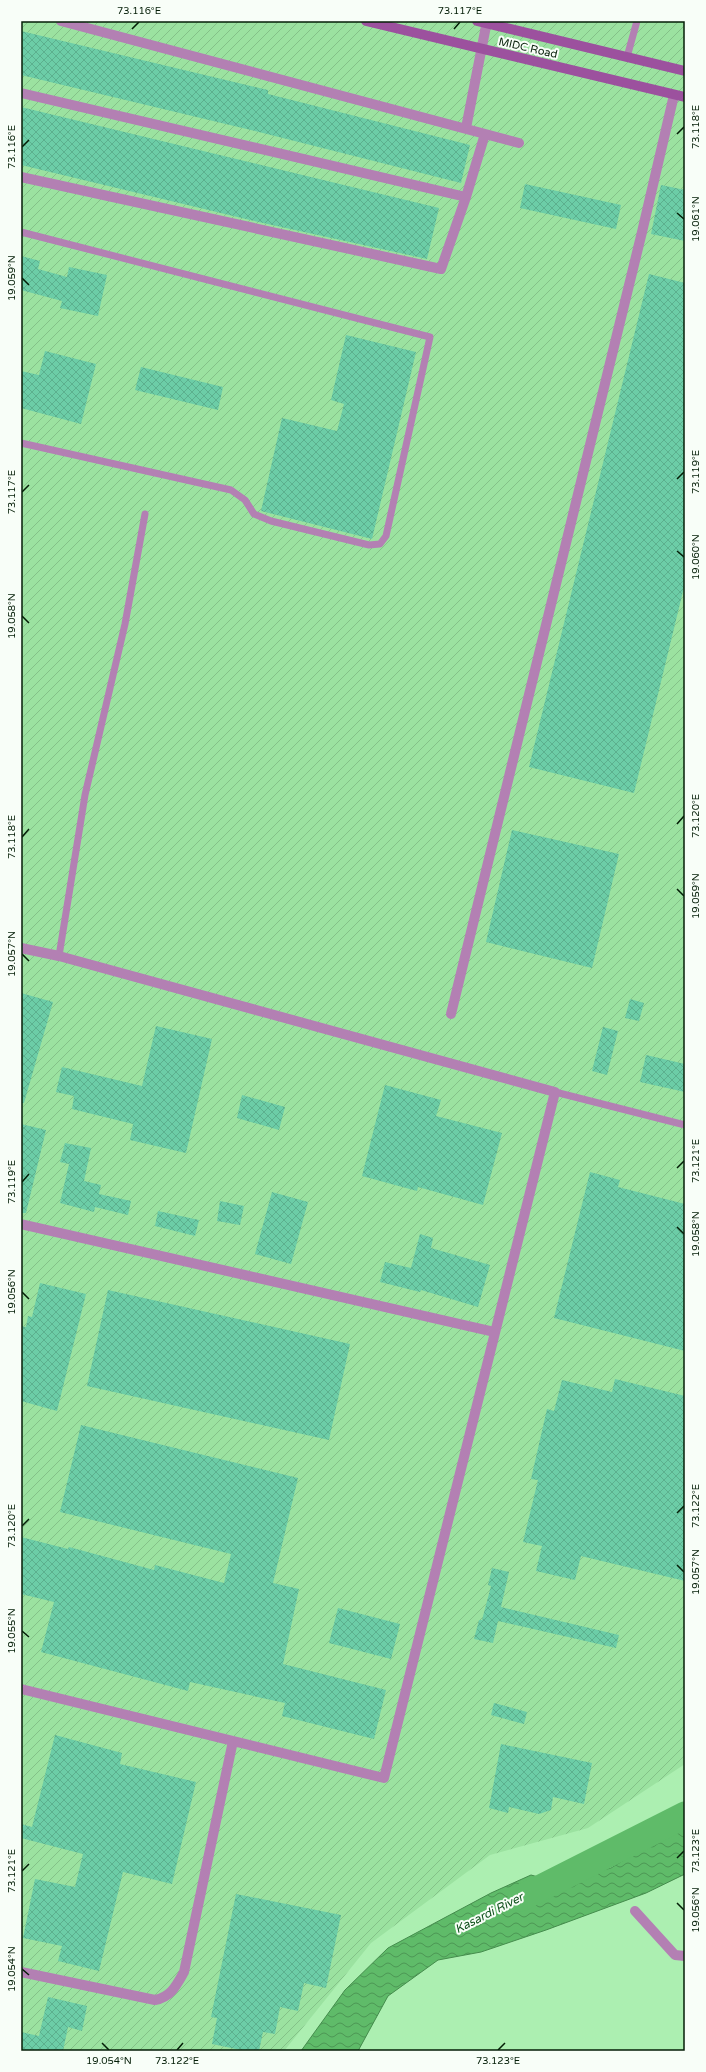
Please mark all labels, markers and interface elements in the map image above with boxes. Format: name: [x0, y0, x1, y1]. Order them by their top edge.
text: 73.116°E: [117, 5, 161, 17]
text: 73.117°E: [438, 5, 482, 17]
street label: MIDC Road: [497, 35, 559, 61]
text: 73.118°E: [690, 105, 702, 149]
text: 73.116°E: [6, 125, 18, 169]
text: 19.061°N: [690, 196, 702, 242]
text: 19.059°N: [6, 255, 18, 301]
text: 73.119°E: [690, 450, 702, 494]
text: 73.117°E: [6, 470, 18, 514]
text: 19.060°N: [690, 534, 702, 580]
text: 19.058°N: [6, 593, 18, 639]
text: 73.120°E: [690, 794, 702, 838]
text: 73.118°E: [6, 815, 18, 859]
text: 19.059°N: [690, 873, 702, 919]
text: 19.057°N: [6, 931, 18, 977]
text: 73.121°E: [690, 1139, 702, 1183]
text: 73.119°E: [6, 1160, 18, 1204]
text: 19.058°N: [690, 1211, 702, 1257]
text: 19.056°N: [6, 1269, 18, 1315]
text: 73.122°E: [690, 1484, 702, 1528]
text: 73.120°E: [6, 1504, 18, 1548]
text: 19.057°N: [690, 1549, 702, 1595]
text: 19.055°N: [6, 1608, 18, 1654]
text: 73.123°E: [690, 1829, 702, 1873]
text: 73.121°E: [6, 1849, 18, 1893]
text: 19.056°N: [690, 1887, 702, 1933]
water label: Kasardi River: [453, 1889, 527, 1936]
text: 19.054°N: [6, 1946, 18, 1992]
text: 19.054°N: [86, 2055, 132, 2067]
text: 73.122°E: [155, 2055, 199, 2067]
text: 73.123°E: [476, 2055, 520, 2067]

